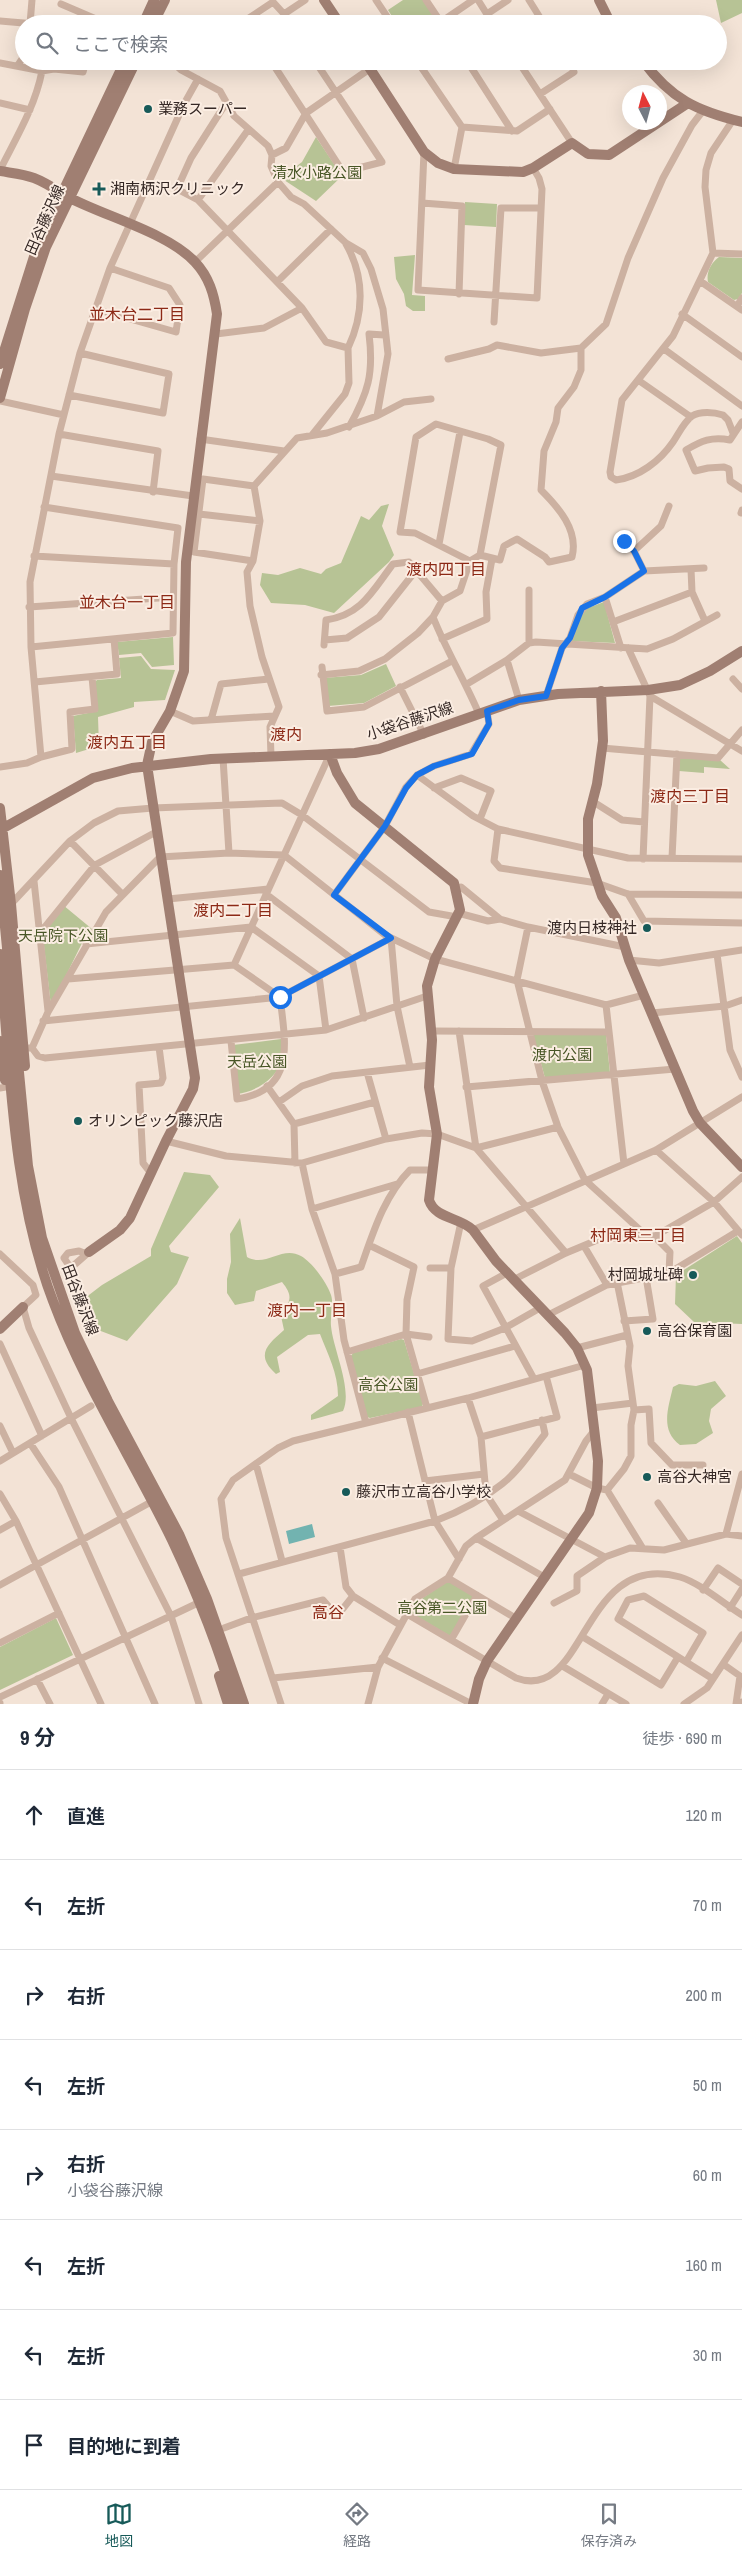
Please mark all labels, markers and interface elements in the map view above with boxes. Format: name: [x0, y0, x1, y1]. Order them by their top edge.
search box: [15, 15, 727, 70]
icon: search: [33, 29, 61, 57]
text: ここで検索: [73, 31, 168, 57]
north arrow: [622, 85, 667, 130]
place label: 業務スーパー: [158, 98, 248, 119]
marker: 業務スーパー: [142, 103, 154, 115]
park label: 清水小路公園: [272, 162, 362, 183]
place label: 湘南柄沢クリニック: [110, 178, 245, 199]
street label: 田谷藤沢線: [20, 181, 69, 258]
marker: 湘南柄沢クリニック: [92, 182, 106, 196]
district label: 並木台二丁目: [89, 303, 185, 325]
route end: [613, 530, 636, 553]
district label: 渡内四丁目: [406, 558, 486, 580]
district label: 並木台一丁目: [79, 591, 175, 613]
street label: 小袋谷藤沢線: [364, 697, 456, 744]
district label: 渡内: [270, 723, 302, 745]
district label: 渡内五丁目: [87, 731, 167, 753]
district label: 渡内三丁目: [650, 785, 730, 807]
district label: 渡内二丁目: [193, 899, 273, 921]
place label: 渡内日枝神社: [547, 917, 637, 938]
marker: 渡内日枝神社: [641, 922, 653, 934]
park label: 天岳院下公園: [18, 925, 108, 946]
route start: [269, 986, 292, 1009]
park label: 渡内公園: [532, 1044, 592, 1065]
park label: 天岳公園: [227, 1051, 287, 1072]
place label: オリンピック藤沢店: [88, 1110, 223, 1131]
marker: オリンピック藤沢店: [72, 1115, 84, 1127]
district label: 村岡東三丁目: [590, 1224, 686, 1246]
street label: 田谷藤沢線: [57, 1261, 104, 1339]
place label: 村岡城址碑: [608, 1264, 683, 1285]
marker: 村岡城址碑: [687, 1269, 699, 1281]
district label: 渡内一丁目: [267, 1299, 347, 1321]
place label: 高谷保育園: [657, 1320, 732, 1341]
marker: 高谷保育園: [641, 1325, 653, 1337]
park label: 高谷公園: [358, 1374, 418, 1395]
place label: 高谷大神宮: [657, 1466, 732, 1487]
marker: 高谷大神宮: [641, 1471, 653, 1483]
place label: 藤沢市立高谷小学校: [356, 1481, 491, 1502]
marker: 藤沢市立高谷小学校: [340, 1486, 352, 1498]
park label: 高谷第二公園: [397, 1597, 487, 1618]
district label: 高谷: [312, 1601, 344, 1623]
text: 9 分: [20, 1723, 55, 1752]
text: 徒歩 · 690 m: [643, 1727, 722, 1749]
icon: ahead: [20, 1801, 48, 1829]
text: 直進: [67, 1803, 105, 1829]
text: 120 m: [686, 1804, 722, 1826]
icon: left: [20, 1891, 48, 1919]
text: 左折: [67, 1893, 105, 1919]
text: 70 m: [693, 1894, 722, 1916]
icon: right: [20, 1981, 48, 2009]
text: 右折: [67, 1983, 105, 2009]
text: 200 m: [686, 1984, 722, 2006]
icon: left: [20, 2071, 48, 2099]
text: 左折: [67, 2073, 105, 2099]
text: 50 m: [693, 2074, 722, 2096]
text: 右折: [67, 2151, 105, 2177]
icon: right: [20, 2161, 48, 2189]
text: 60 m: [693, 2164, 722, 2186]
text: 小袋谷藤沢線: [67, 2179, 163, 2201]
icon: left: [20, 2251, 48, 2279]
text: 左折: [67, 2253, 105, 2279]
text: 160 m: [686, 2254, 722, 2276]
icon: left: [20, 2341, 48, 2369]
text: 左折: [67, 2343, 105, 2369]
text: 30 m: [693, 2344, 722, 2366]
icon: arrive: [20, 2431, 48, 2459]
text: 目的地に到着: [67, 2433, 181, 2459]
tab: 地図: [105, 2500, 133, 2550]
tab: 経路: [343, 2500, 371, 2550]
tab: 保存済み: [581, 2500, 637, 2550]

